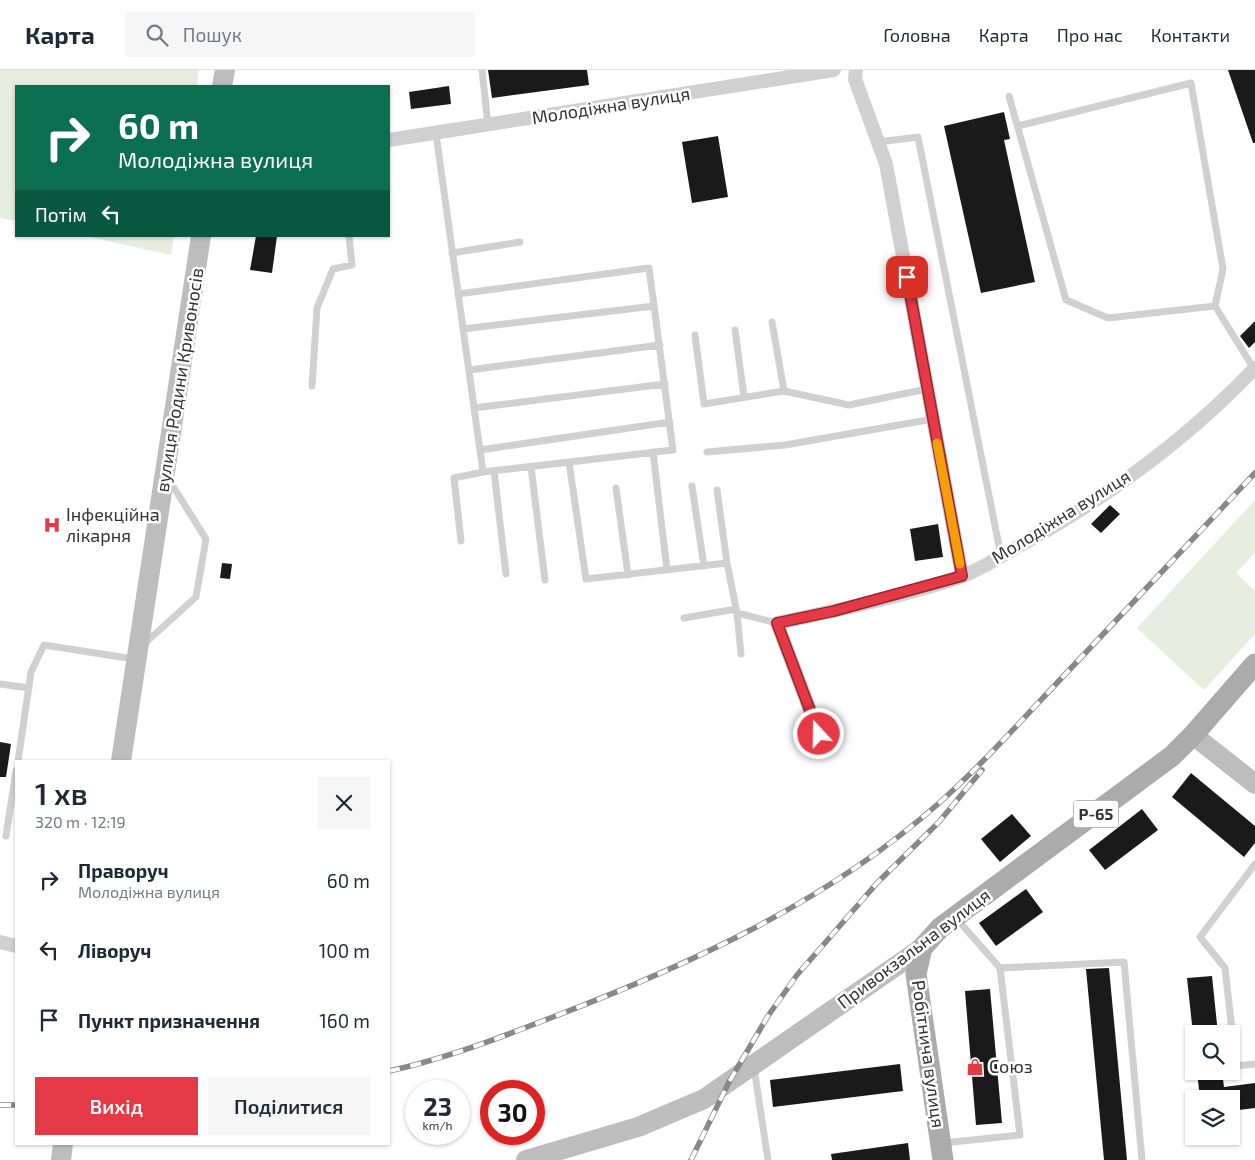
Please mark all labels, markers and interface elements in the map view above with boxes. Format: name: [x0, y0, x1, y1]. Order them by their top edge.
search box: [125, 12, 475, 57]
text: Карта: [25, 20, 95, 49]
icon: search: [143, 21, 171, 49]
text: Пошук: [183, 23, 242, 46]
text: Головна: [883, 24, 951, 46]
text: Карта: [979, 24, 1029, 46]
text: Про нас: [1057, 24, 1123, 46]
text: Контакти: [1151, 24, 1230, 46]
street label: Молодіжна вулиця: [530, 82, 691, 128]
text: 60 m: [118, 104, 199, 146]
icon: right: [35, 105, 100, 170]
text: Молодіжна вулиця: [118, 146, 313, 172]
icon: left: [97, 200, 125, 228]
text: Потім: [35, 203, 87, 226]
pin: [886, 256, 928, 298]
icon: arrive: [893, 263, 921, 291]
street label: вулиця Родини Кривоносів: [150, 266, 208, 494]
street label: Молодіжна вулиця: [987, 464, 1134, 568]
place label: Інфекційна лікарня: [66, 503, 160, 546]
hospital icon: Інфекційна лікарня: [42, 515, 62, 535]
position arrow: [792, 707, 844, 759]
text: 1 хв: [35, 775, 88, 811]
button: close: [318, 777, 370, 829]
road number: Р-65: [1074, 801, 1118, 828]
text: 320 m · 12:19: [35, 812, 126, 831]
text: Праворуч: [78, 859, 169, 882]
icon: right: [35, 866, 63, 894]
text: 60 m: [327, 869, 370, 892]
text: Молодіжна вулиця: [78, 882, 220, 901]
street label: Привокзальна вулиця: [833, 884, 994, 1013]
icon: left: [35, 936, 63, 964]
text: Ліворуч: [78, 939, 151, 962]
text: 100 m: [319, 939, 370, 962]
street label: Робітнича вулиця: [908, 979, 950, 1129]
icon: arrive: [35, 1006, 63, 1034]
text: Пункт призначення: [78, 1009, 260, 1032]
text: 160 m: [319, 1009, 370, 1032]
map controls: [1185, 1025, 1240, 1145]
button: search: [1185, 1025, 1240, 1080]
place label: Союз: [989, 1055, 1033, 1077]
shop icon: Союз: [965, 1057, 985, 1077]
button: Вихід: [35, 1077, 198, 1135]
button: Поділитися: [208, 1077, 370, 1135]
speed limit sign: 30: [480, 1080, 545, 1145]
button: layers: [1185, 1090, 1240, 1145]
text: 23: [423, 1091, 452, 1121]
text: km/h: [423, 1118, 452, 1132]

